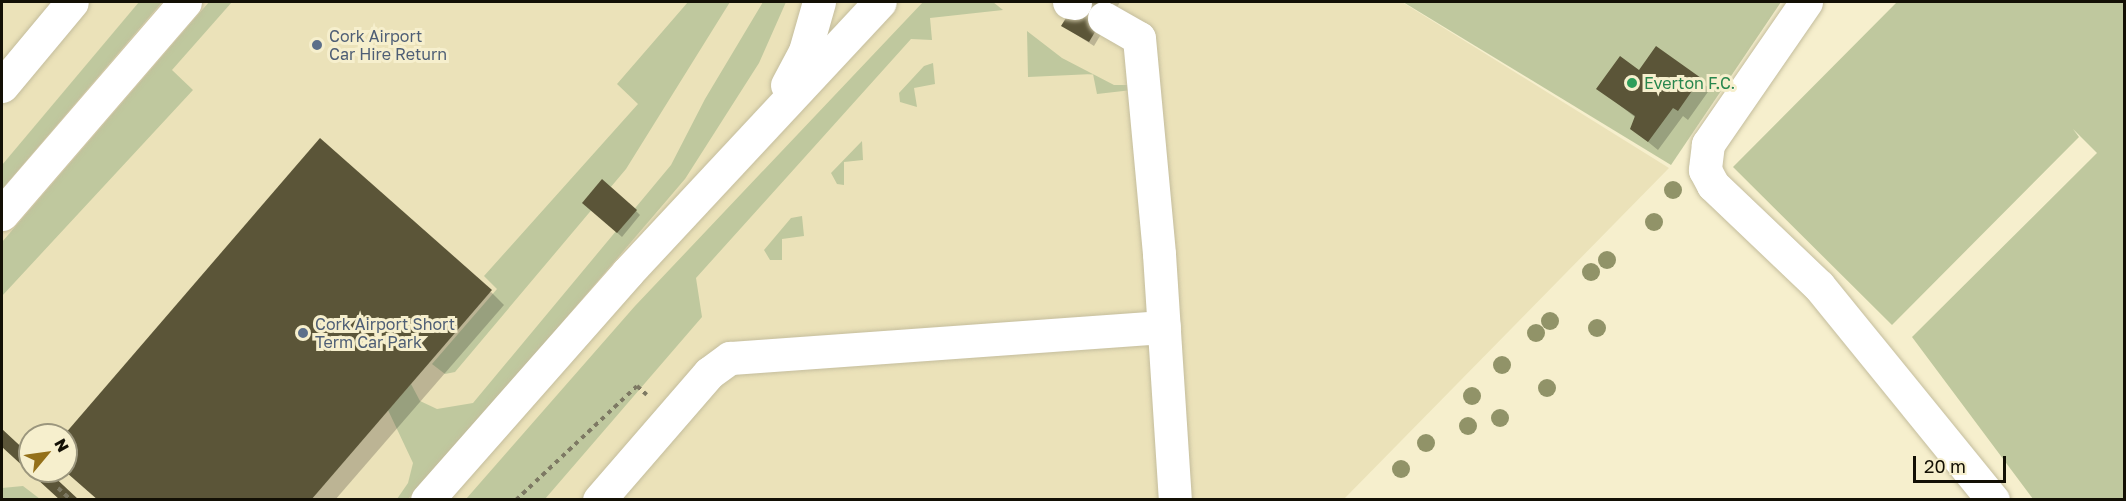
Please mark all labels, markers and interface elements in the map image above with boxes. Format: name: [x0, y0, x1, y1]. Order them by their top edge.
place label: Cork Airport Car Hire Return: [329, 26, 447, 64]
marker: Cork Airport Car Hire Return: [310, 38, 324, 52]
place label: Everton F.C.: [1644, 73, 1735, 93]
marker: Everton F.C.: [1625, 76, 1639, 90]
place label: Cork Airport Short Term Car Park: [315, 314, 455, 352]
marker: Cork Airport Short Term Car Park: [296, 326, 310, 340]
north arrow: [18, 423, 78, 483]
text: N: [50, 435, 74, 455]
scale bar: [1916, 444, 2009, 482]
text: 20 m: [1924, 455, 1966, 477]

